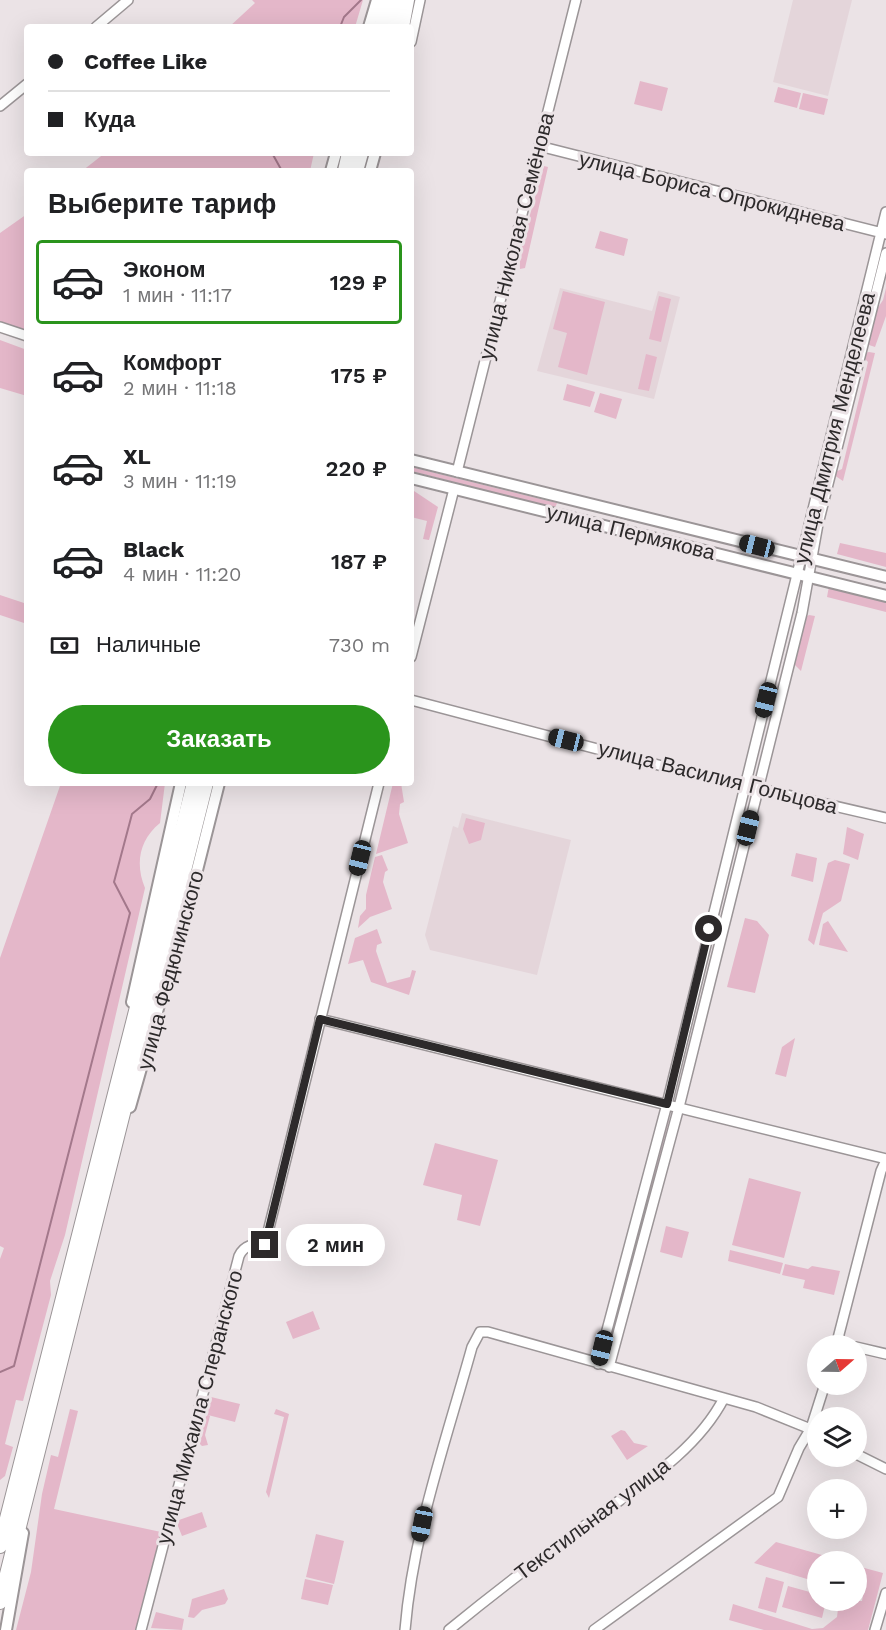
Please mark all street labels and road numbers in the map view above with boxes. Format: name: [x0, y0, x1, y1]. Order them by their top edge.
street label: улица Николая Семёнова: [473, 110, 559, 362]
street label: улица Бориса Опрокиднева: [576, 146, 848, 236]
street label: улица Дмитрия Менделеева: [788, 289, 880, 567]
street label: улица Пермякова: [544, 499, 718, 565]
street label: улица Василия Гольцова: [596, 735, 841, 819]
street label: улица Федюнинского: [131, 868, 209, 1072]
street label: улица Михаила Сперанского: [150, 1267, 248, 1547]
street label: Текстильная улица: [510, 1452, 675, 1585]

